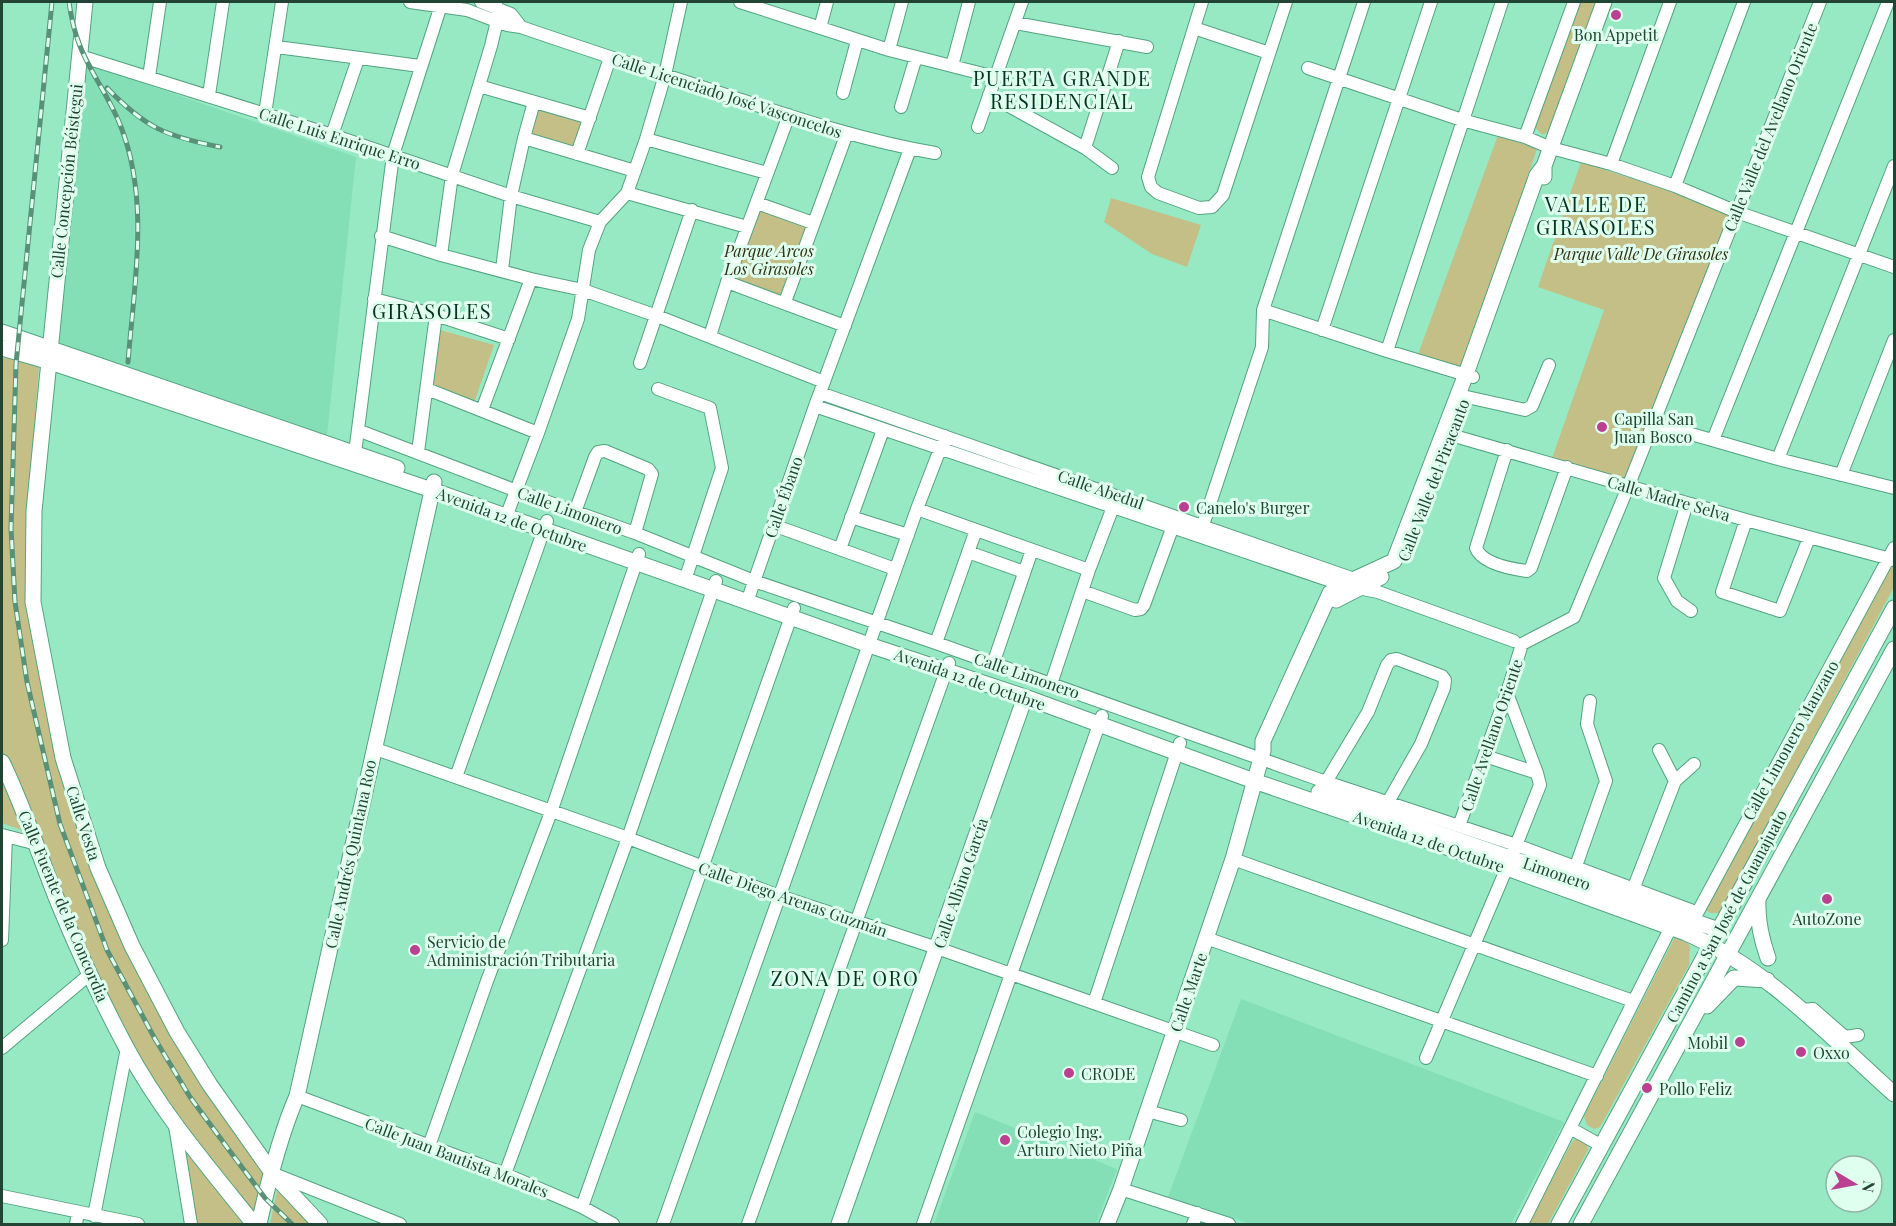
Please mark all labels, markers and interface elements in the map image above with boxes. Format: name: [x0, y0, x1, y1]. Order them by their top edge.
marker: Bon Appetit: [1609, 8, 1623, 22]
street label: Calle Valle del Avellano Oriente: [1718, 19, 1822, 235]
place label: Bon Appetit: [1574, 24, 1659, 45]
street label: Calle Licenciado José Vasconcelos: [609, 48, 845, 142]
district label: PUERTA GRANDE RESIDENCIAL: [973, 64, 1151, 114]
street label: Calle Concepción Béistegui: [45, 82, 87, 279]
street label: Calle Luis Enrique Erro: [257, 102, 424, 174]
district label: VALLE DE GIRASOLES: [1536, 190, 1656, 240]
park label: Parque Arcos Los Girasoles: [723, 240, 814, 279]
park label: Parque Valle De Girasoles: [1553, 243, 1728, 264]
district label: GIRASOLES: [372, 297, 492, 324]
street label: Calle Valle del Piracanto: [1392, 396, 1474, 564]
place label: Capilla San Juan Bosco: [1613, 408, 1694, 447]
marker: Capilla San Juan Bosco: [1595, 420, 1609, 434]
street label: Calle Ébano: [759, 453, 807, 541]
street label: Calle Abedul: [1055, 464, 1147, 514]
street label: Calle Madre Selva: [1605, 470, 1733, 526]
street label: Calle Limonero: [515, 481, 626, 539]
street label: Avenida 12 de Octubre: [433, 482, 590, 556]
place label: Canelo's Burger: [1196, 497, 1310, 518]
marker: Canelo's Burger: [1177, 500, 1191, 514]
street label: Avenida 12 de Octubre: [891, 643, 1048, 715]
street label: Calle Limonero: [971, 647, 1083, 703]
street label: Calle Avellano Oriente: [1455, 656, 1527, 814]
street label: Calle Limonero Manzano: [1737, 656, 1843, 824]
street label: Calle Andrés Quintana Roo: [320, 757, 380, 950]
street label: Calle Vesta: [62, 783, 106, 863]
street label: Avenida 12 de Octubre: [1350, 805, 1507, 877]
street label: Camino a San José de Guanajuato: [1661, 806, 1791, 1026]
street label: Calle Fuente de la Concordia: [14, 807, 114, 1005]
street label: Calle Albino García: [928, 815, 992, 951]
street label: Limonero: [1520, 852, 1594, 894]
street label: Calle Diego Arenas Guzmán: [696, 857, 891, 941]
marker: AutoZone: [1820, 892, 1834, 906]
place label: AutoZone: [1792, 908, 1861, 929]
place label: Servicio de Administración Tributaria: [426, 931, 615, 970]
marker: Servicio de Administración Tributaria: [408, 943, 422, 957]
street label: Calle Marte: [1165, 949, 1211, 1035]
district label: ZONA DE ORO: [771, 964, 919, 991]
place label: Mobil: [1687, 1032, 1728, 1053]
marker: Mobil: [1733, 1035, 1747, 1049]
place label: Oxxo: [1813, 1042, 1850, 1063]
marker: Oxxo: [1794, 1045, 1808, 1059]
place label: CRODE: [1081, 1063, 1135, 1084]
marker: CRODE: [1062, 1066, 1076, 1080]
place label: Pollo Feliz: [1659, 1078, 1733, 1099]
marker: Pollo Feliz: [1640, 1081, 1654, 1095]
street label: Calle Juan Bautista Morales: [362, 1112, 552, 1202]
place label: Colegio Ing. Arturo Nieto Piña: [1016, 1121, 1143, 1160]
marker: Colegio Ing. Arturo Nieto Piña: [998, 1133, 1012, 1147]
north arrow: [1824, 1154, 1884, 1214]
text: N: [1858, 1179, 1881, 1195]

